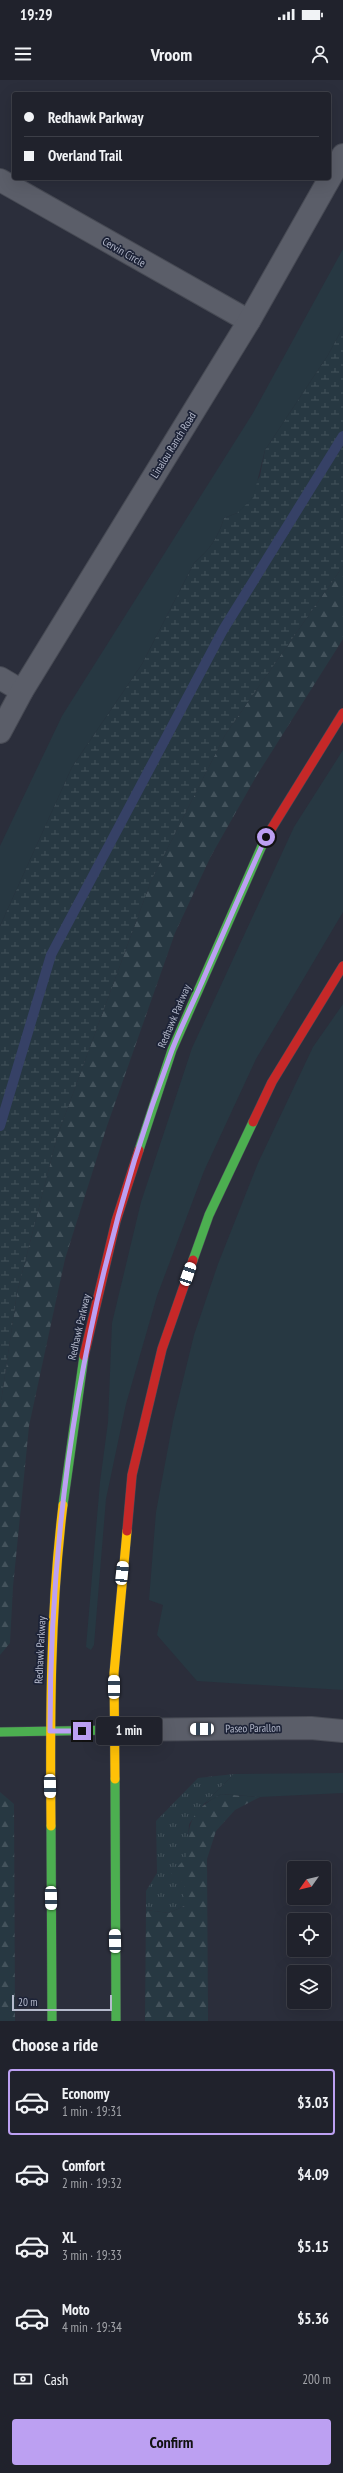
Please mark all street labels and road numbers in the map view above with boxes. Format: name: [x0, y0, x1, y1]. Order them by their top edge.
street label: Cervin Circle: [100, 234, 148, 270]
street label: Linalou Ranch Road: [147, 409, 199, 480]
street label: Redhawk Parkway: [154, 981, 194, 1050]
street label: Redhawk Parkway: [65, 1292, 94, 1362]
street label: Redhawk Parkway: [31, 1615, 49, 1684]
street label: Paseo Parallon: [225, 1721, 281, 1735]

